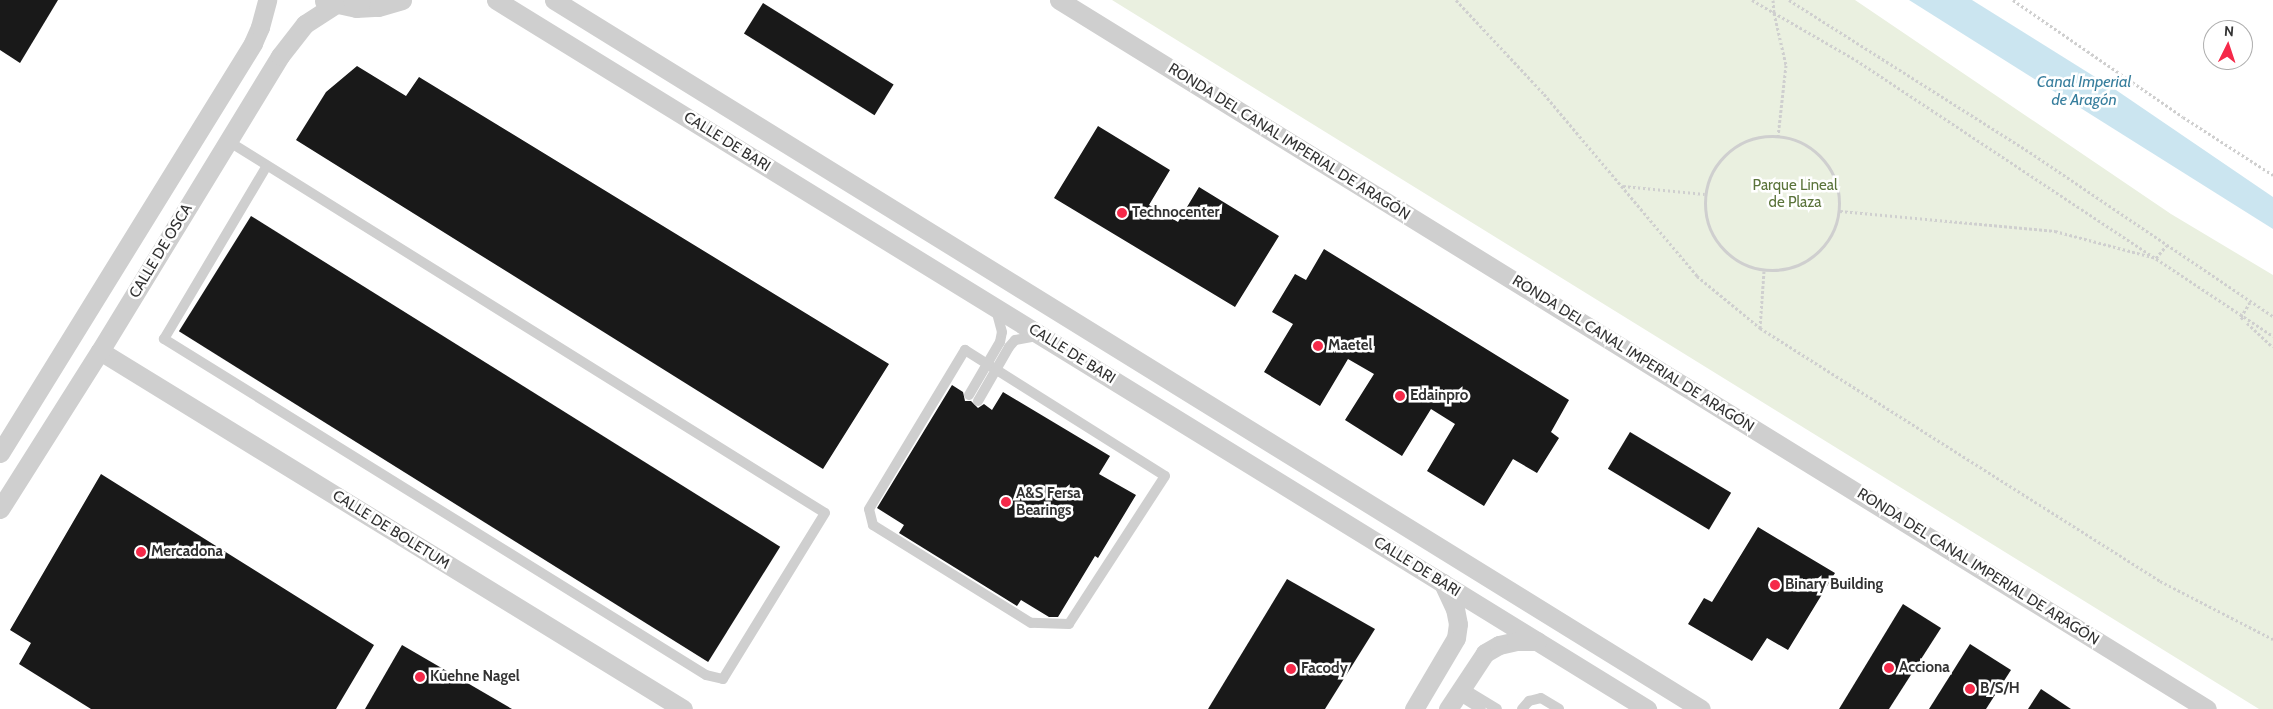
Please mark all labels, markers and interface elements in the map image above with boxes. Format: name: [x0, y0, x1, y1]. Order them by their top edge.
north arrow: [2203, 20, 2253, 70]
text: N: [2223, 22, 2235, 40]
street label: RONDA DEL CANAL IMPERIAL DE ARAGÓN: [1165, 60, 1413, 224]
water label: Canal Imperial de Aragón: [2037, 72, 2131, 110]
street label: CALLE DE BARI: [680, 108, 774, 176]
park label: Parque Lineal de Plaza: [1753, 176, 1837, 211]
street label: CALLE DE OSCA: [126, 201, 196, 301]
place label: Technocenter: [1132, 204, 1219, 222]
marker: Technocenter: [1116, 207, 1128, 219]
street label: RONDA DEL CANAL IMPERIAL DE ARAGÓN: [1509, 272, 1757, 436]
street label: CALLE DE BARI: [1025, 320, 1119, 388]
place label: Maetel: [1328, 337, 1372, 355]
marker: Maetel: [1312, 340, 1324, 352]
place label: Edainpro: [1410, 387, 1468, 405]
marker: Edainpro: [1394, 390, 1406, 402]
place label: A&S Fersa Bearings: [1016, 484, 1081, 519]
street label: RONDA DEL CANAL IMPERIAL DE ARAGÓN: [1854, 485, 2102, 649]
street label: CALLE DE BOLETUM: [329, 487, 453, 573]
marker: A&S Fersa Bearings: [1000, 496, 1012, 508]
street label: CALLE DE BARI: [1370, 533, 1464, 601]
place label: Mercadona: [151, 543, 223, 561]
marker: Mercadona: [135, 546, 147, 558]
place label: Binary Building: [1785, 576, 1883, 594]
marker: Binary Building: [1769, 579, 1781, 591]
place label: Acciona: [1899, 659, 1950, 677]
place label: Facody: [1301, 660, 1348, 678]
marker: Acciona: [1883, 662, 1895, 674]
marker: Facody: [1285, 663, 1297, 675]
place label: Kuehne Nagel: [430, 668, 520, 686]
marker: Kuehne Nagel: [414, 671, 426, 683]
place label: B/S/H: [1980, 680, 2020, 698]
marker: B/S/H: [1964, 683, 1976, 695]

